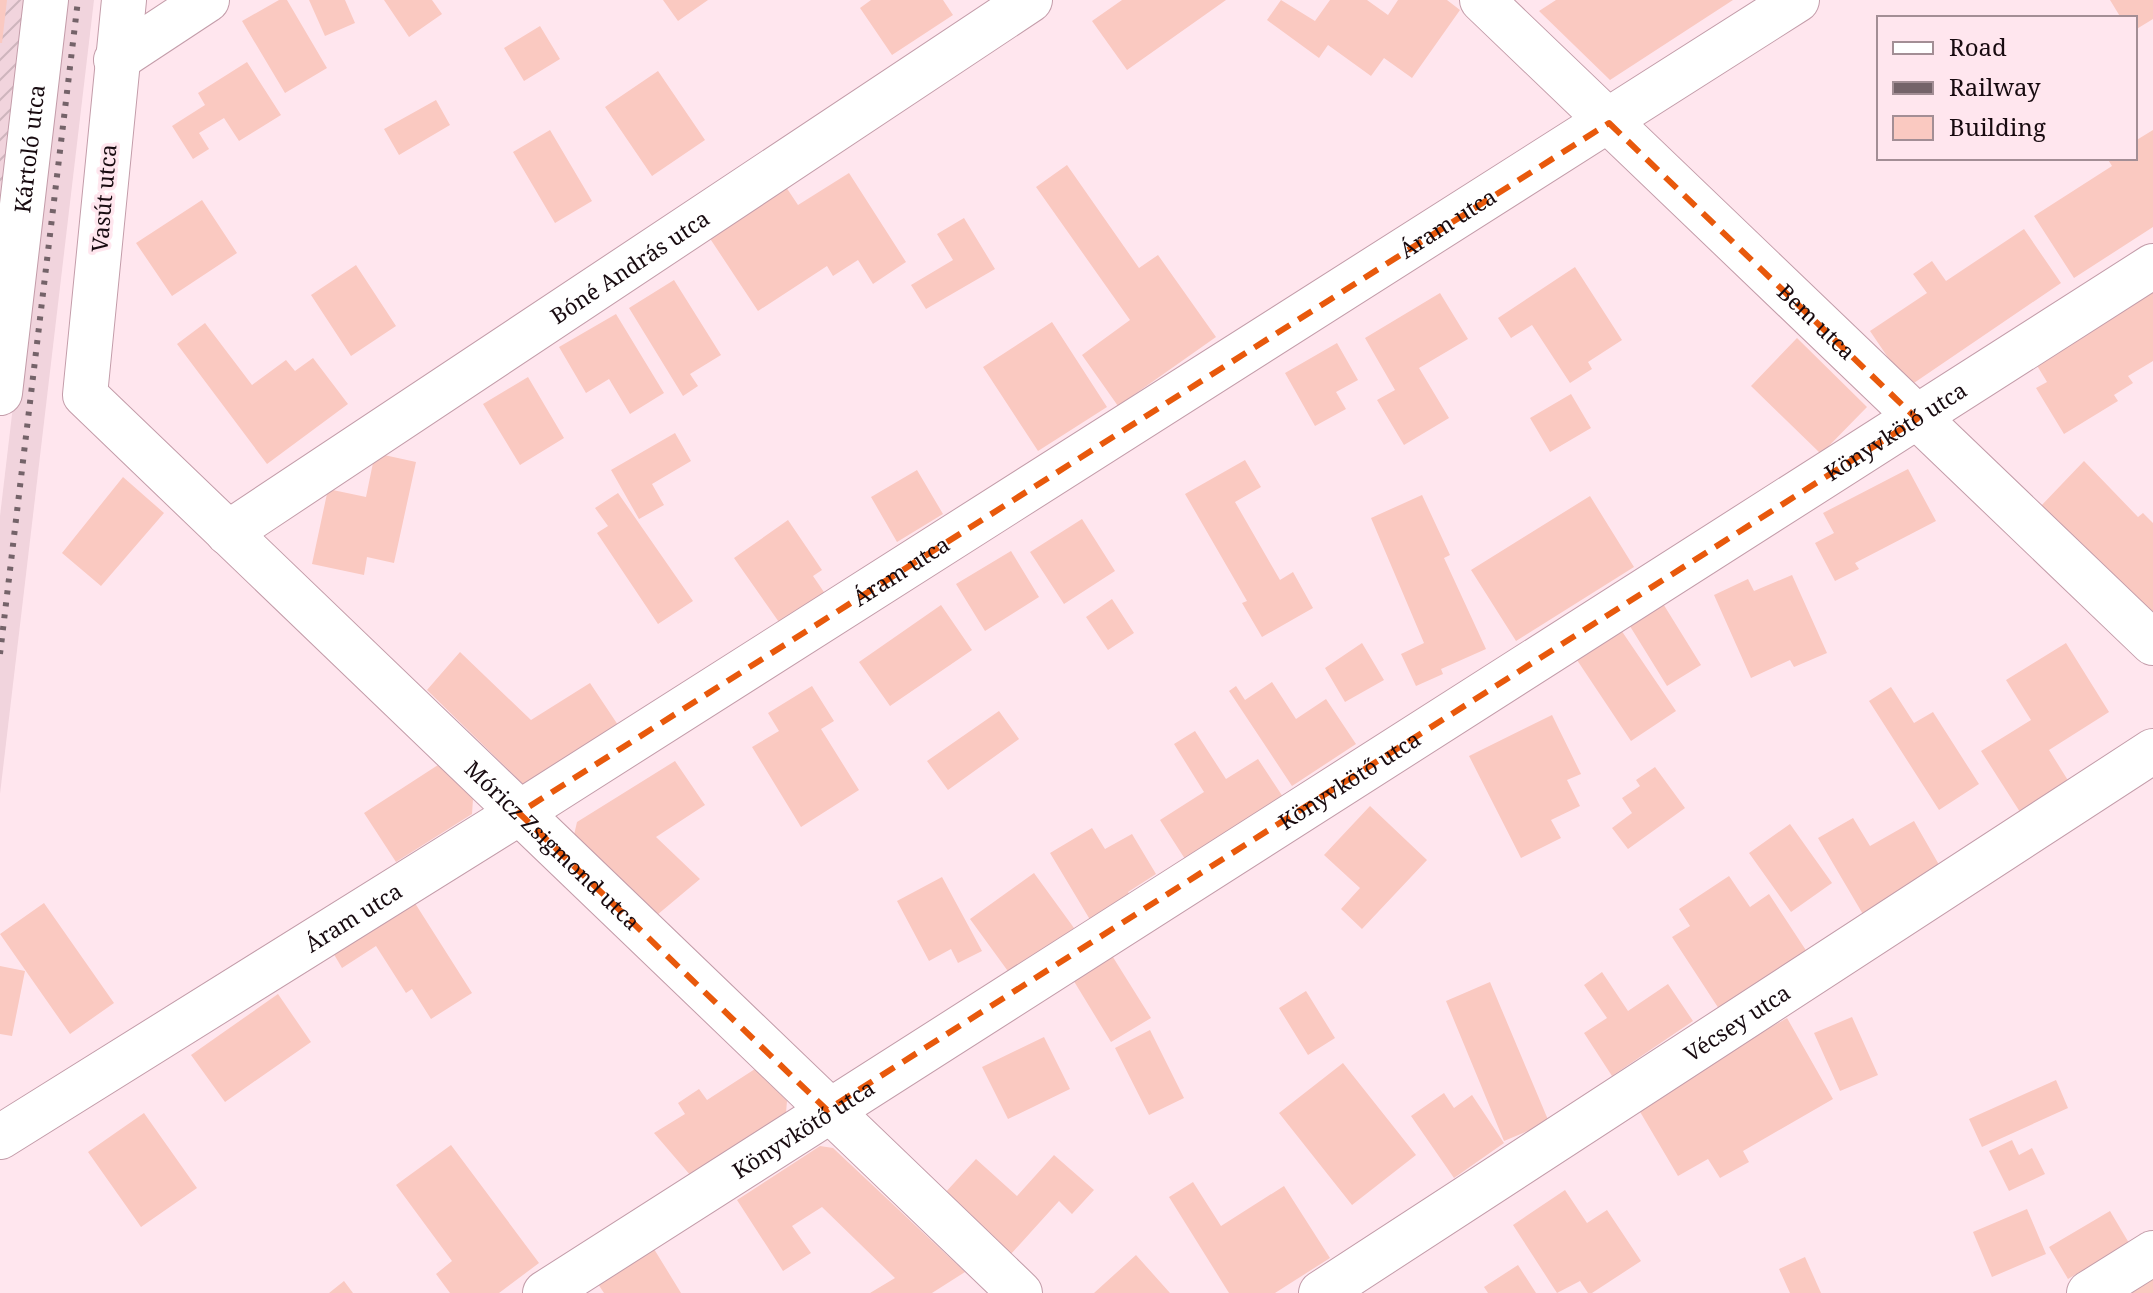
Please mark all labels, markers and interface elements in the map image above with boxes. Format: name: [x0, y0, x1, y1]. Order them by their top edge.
legend: [1877, 16, 2137, 160]
text: Road: [1949, 30, 2007, 63]
text: Railway: [1949, 70, 2041, 103]
street label: Kártoló utca: [6, 83, 51, 214]
text: Building: [1949, 110, 2046, 143]
street label: Vasút utca: [83, 143, 123, 253]
street label: Áram utca: [1393, 180, 1501, 264]
street label: Bóné András utca: [544, 203, 715, 330]
street label: Bem utca: [1771, 276, 1863, 366]
street label: Könyvkötő utca: [1818, 374, 1972, 487]
street label: Áram utca: [846, 528, 955, 612]
street label: Könyvkötő utca: [1272, 723, 1426, 836]
street label: Móricz Zsigmond utca: [459, 753, 647, 936]
street label: Áram utca: [299, 875, 407, 958]
street label: Vécsey utca: [1678, 977, 1795, 1068]
street label: Könyvkötő utca: [726, 1072, 880, 1185]

